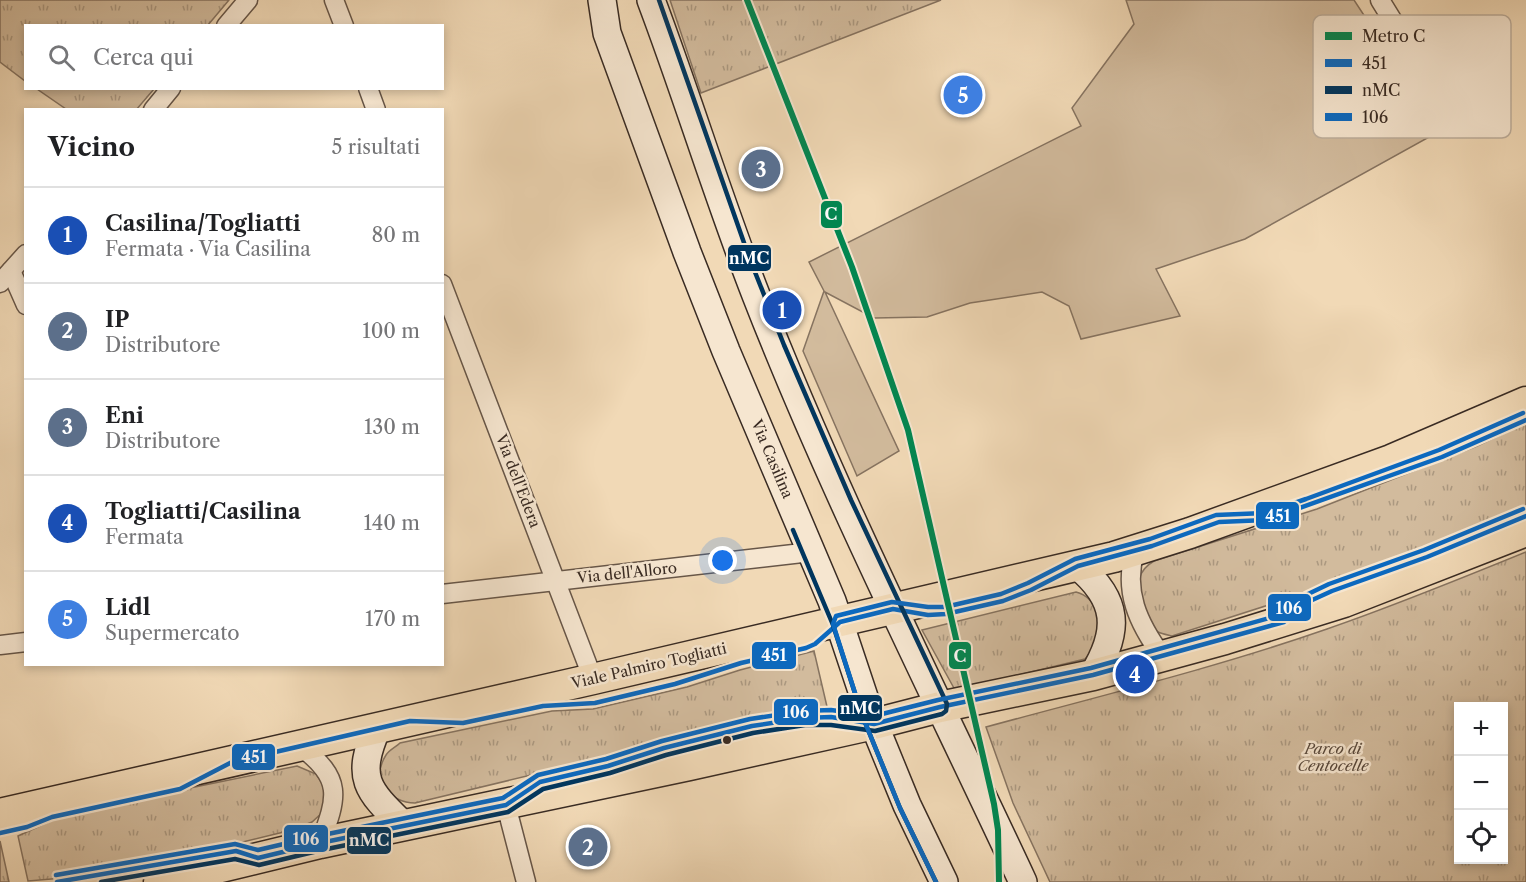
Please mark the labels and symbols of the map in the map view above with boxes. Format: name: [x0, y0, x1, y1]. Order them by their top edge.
legend: [1313, 15, 1511, 138]
text: Metro C: [1362, 26, 1425, 46]
text: 451: [1362, 53, 1387, 73]
pin: 5: [944, 72, 982, 118]
text: nMC: [1362, 80, 1400, 100]
text: 106: [1362, 107, 1388, 127]
pin: 3: [742, 146, 780, 192]
line badge: C: [820, 200, 843, 229]
text: C: [825, 204, 837, 224]
line badge: nMC: [727, 244, 772, 272]
text: nMC: [729, 248, 769, 268]
pin: 1: [762, 288, 802, 332]
street label: Via Casilina: [747, 416, 798, 501]
street label: Via dell'Edera: [492, 430, 545, 530]
line badge: 451: [1255, 501, 1300, 530]
text: 451: [1265, 506, 1292, 526]
your location: [708, 546, 737, 575]
street label: Via dell'Alloro: [575, 558, 678, 587]
line badge: 106: [1267, 593, 1312, 622]
text: 106: [1276, 598, 1303, 618]
street label: Viale Palmiro Togliatti: [568, 638, 729, 693]
line badge: 451: [751, 641, 797, 670]
line badge: C: [948, 641, 972, 670]
text: 451: [761, 645, 788, 665]
text: C: [954, 646, 966, 666]
pin: 4: [1116, 652, 1154, 696]
line badge: nMC: [837, 694, 883, 722]
line badge: 106: [773, 698, 819, 726]
text: nMC: [840, 698, 880, 718]
text: 106: [783, 702, 810, 722]
unlabelled marker: [721, 734, 733, 746]
park label: Parco di Centocelle: [1297, 739, 1369, 775]
line badge: 451: [231, 743, 276, 771]
text: 451: [241, 747, 268, 767]
line badge: 106: [283, 824, 329, 853]
pin: 2: [568, 824, 608, 870]
line badge: nMC: [346, 826, 392, 855]
text: 106: [293, 829, 320, 849]
text: nMC: [349, 830, 389, 850]

